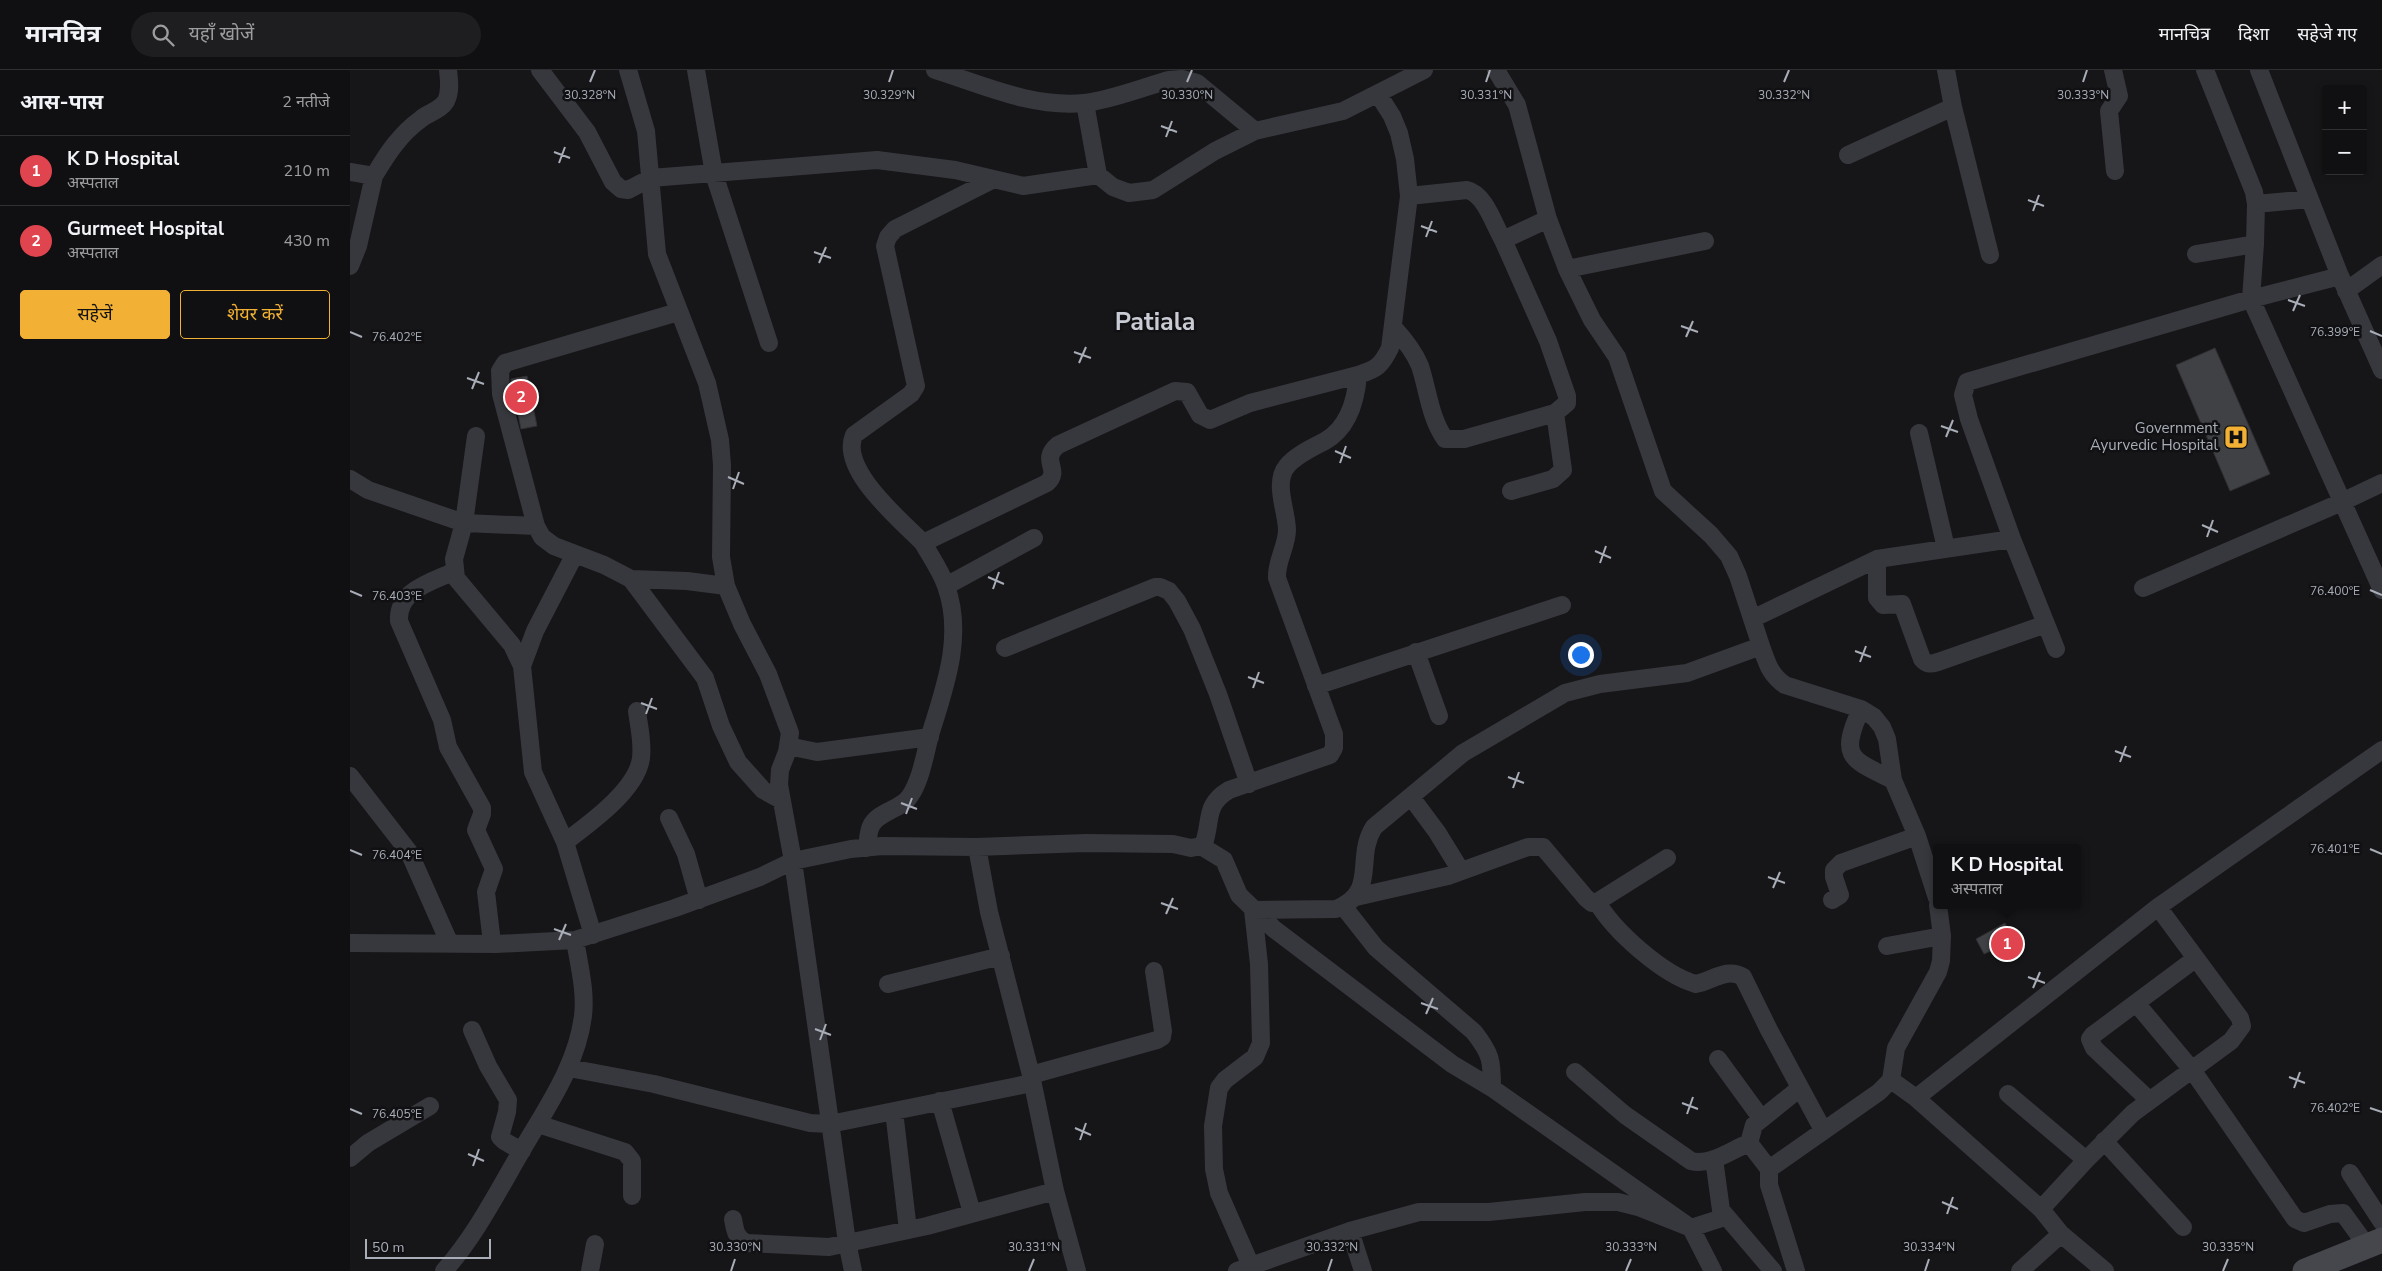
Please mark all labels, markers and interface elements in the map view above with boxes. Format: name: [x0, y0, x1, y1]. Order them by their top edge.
search box: [131, 12, 481, 57]
text: मानचित्र: [25, 18, 101, 50]
icon: search: [149, 21, 177, 49]
text: यहाँ खोजें: [189, 21, 254, 47]
text: मानचित्र: [2159, 22, 2210, 46]
text: दिशा: [2238, 22, 2269, 46]
text: सहेजे गए: [2297, 22, 2357, 46]
map controls: [2322, 85, 2367, 175]
button: +: [2322, 85, 2367, 130]
text: 30.328°N: [564, 87, 616, 103]
text: 30.329°N: [863, 87, 915, 103]
text: 30.330°N: [1161, 87, 1213, 103]
text: 30.331°N: [1460, 87, 1512, 103]
text: 30.332°N: [1758, 87, 1810, 103]
text: 30.333°N: [2057, 87, 2109, 103]
text: आस-पास: [20, 88, 103, 116]
text: 2 नतीजे: [282, 91, 330, 113]
button: −: [2322, 130, 2367, 175]
text: K D Hospital: [67, 146, 179, 172]
text: 1: [31, 160, 41, 182]
text: 210 m: [283, 160, 330, 182]
text: अस्पताल: [67, 172, 119, 194]
text: Gurmeet Hospital: [67, 216, 224, 242]
text: 2: [31, 230, 41, 252]
text: 430 m: [283, 230, 330, 252]
text: अस्पताल: [67, 242, 119, 264]
button: सहेजें: [20, 290, 170, 339]
button: शेयर करें: [180, 290, 330, 339]
district label: Patiala: [1115, 305, 1195, 339]
text: 76.399°E: [2310, 324, 2360, 340]
text: 76.402°E: [372, 329, 422, 345]
pin: 2: [505, 378, 537, 416]
place label: Government Ayurvedic Hospital: [2090, 418, 2219, 455]
hospital icon: Government Ayurvedic Hospital: [2223, 424, 2249, 450]
text: 76.400°E: [2310, 583, 2360, 599]
text: 76.403°E: [372, 588, 422, 604]
your location: [1568, 642, 1594, 668]
text: 76.401°E: [2310, 841, 2360, 857]
popup: [1933, 844, 2081, 909]
text: 76.404°E: [372, 847, 422, 863]
text: K D Hospital: [1951, 852, 2063, 878]
text: अस्पताल: [1951, 878, 2003, 900]
pin: 1: [1991, 925, 2023, 963]
text: 76.402°E: [2310, 1100, 2360, 1116]
text: 76.405°E: [372, 1106, 422, 1122]
scale bar: [365, 1236, 491, 1259]
text: 50 m: [372, 1238, 404, 1257]
text: 30.330°N: [709, 1239, 761, 1255]
text: 30.331°N: [1008, 1239, 1060, 1255]
text: 30.332°N: [1306, 1239, 1358, 1255]
text: 30.333°N: [1605, 1239, 1657, 1255]
text: 30.334°N: [1903, 1239, 1955, 1255]
text: 30.335°N: [2202, 1239, 2254, 1255]

